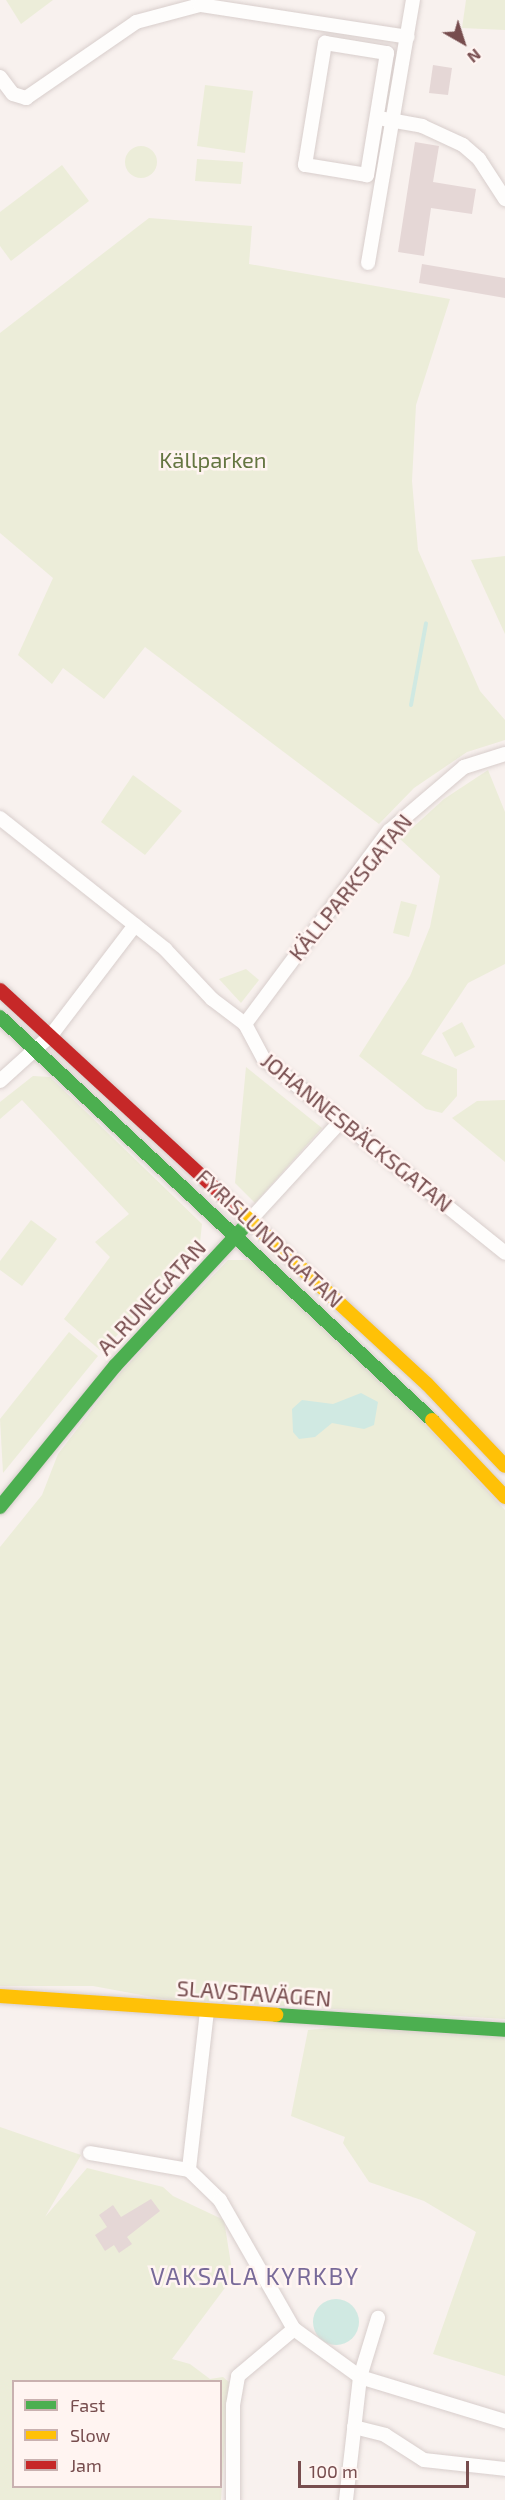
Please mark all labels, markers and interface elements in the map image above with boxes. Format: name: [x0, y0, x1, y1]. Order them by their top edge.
north arrow: [433, 12, 493, 72]
text: N: [464, 45, 485, 67]
park label: Källparken: [159, 447, 267, 473]
street label: KÄLLPARKSGATAN: [283, 808, 417, 966]
street label: JOHANNESBÄCKSGATAN: [256, 1047, 458, 1217]
street label: FYRISLUNDSGATAN: [191, 1163, 349, 1313]
street label: ALRUNEGATAN: [91, 1234, 211, 1360]
street label: SLAVSTAVÄGEN: [176, 1974, 332, 2012]
district label: VAKSALA KYRKBY: [150, 2262, 360, 2290]
legend: [12, 2380, 222, 2488]
text: Fast: [70, 2394, 105, 2416]
text: Slow: [70, 2424, 110, 2446]
scale bar: [301, 2449, 472, 2487]
text: Jam: [70, 2454, 102, 2476]
text: 100 m: [309, 2460, 358, 2482]

